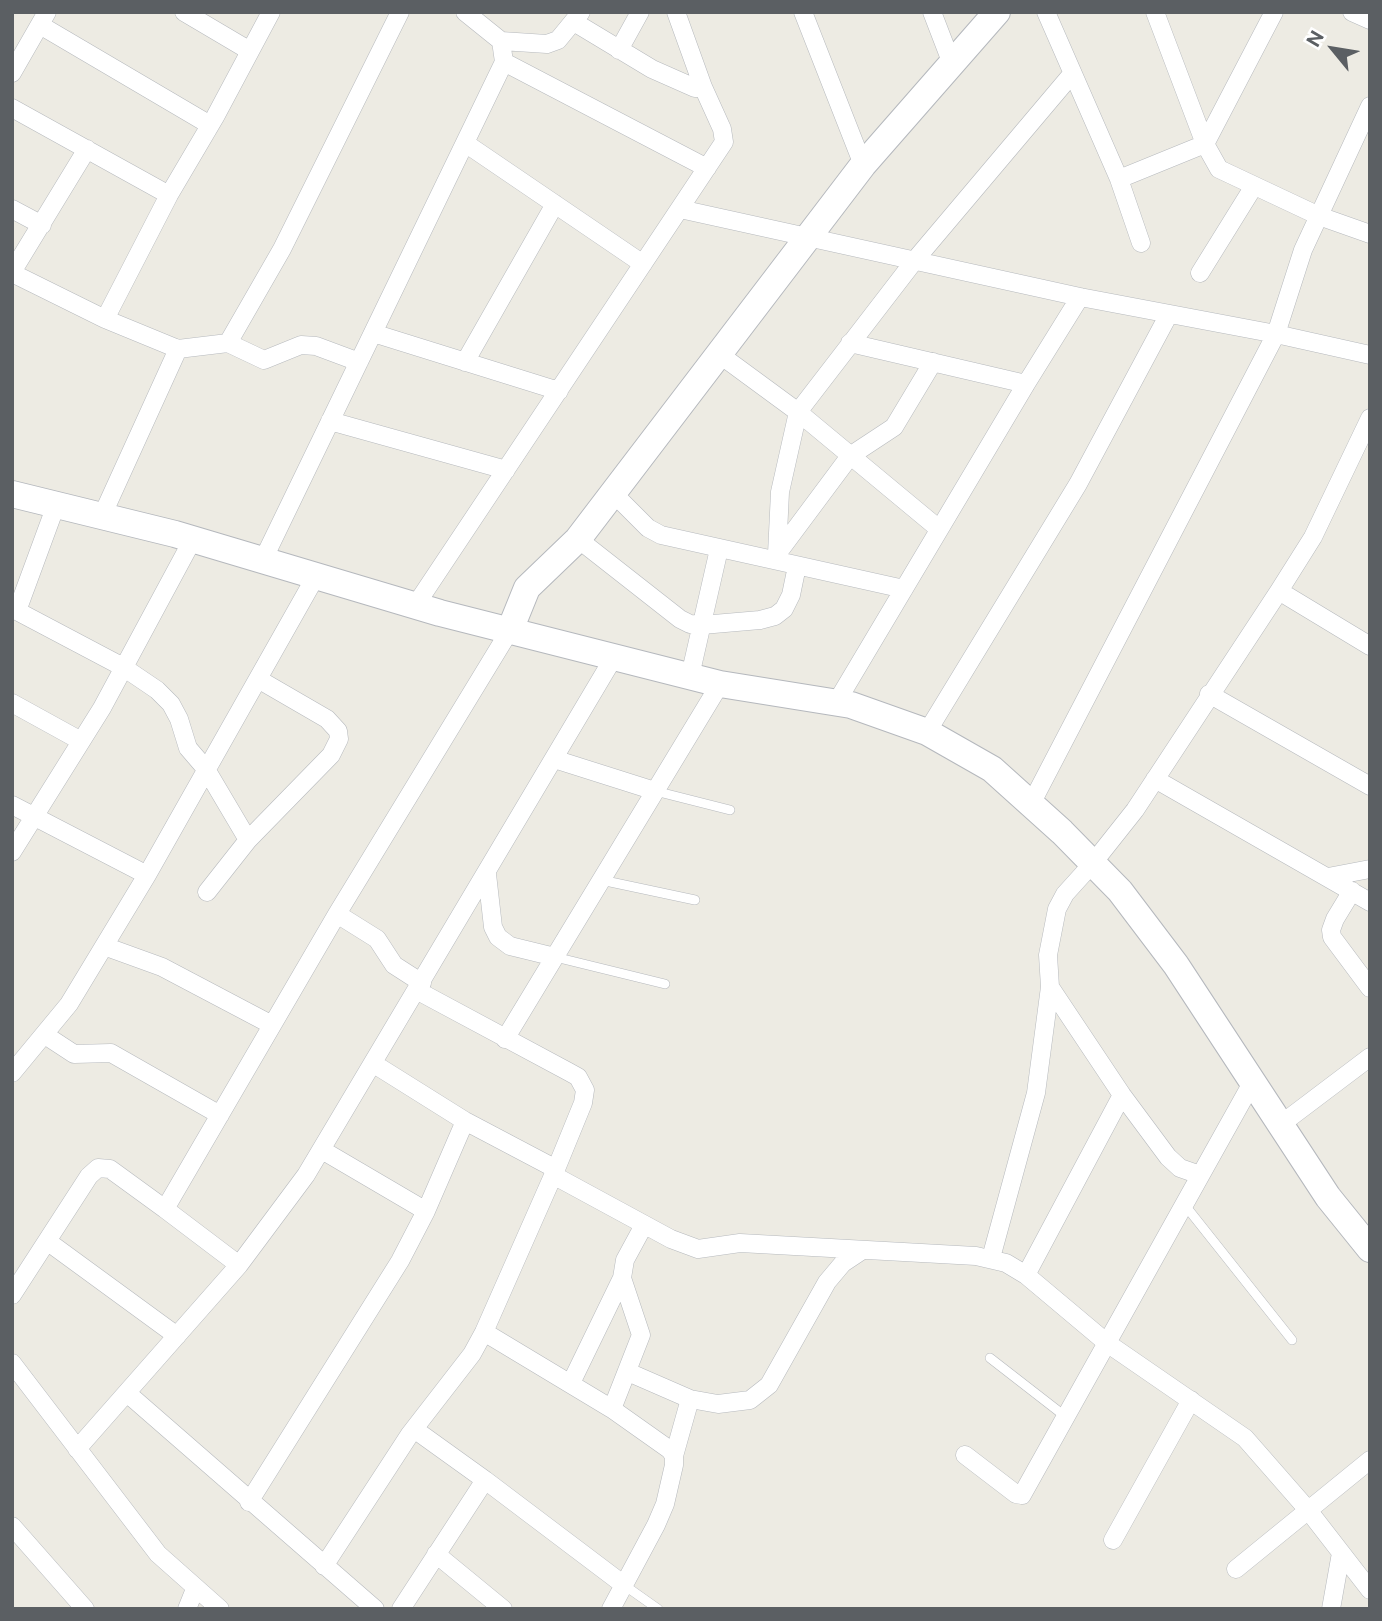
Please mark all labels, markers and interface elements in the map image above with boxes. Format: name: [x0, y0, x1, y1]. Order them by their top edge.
north arrow: [1298, 14, 1368, 84]
text: N: [1302, 27, 1328, 50]

